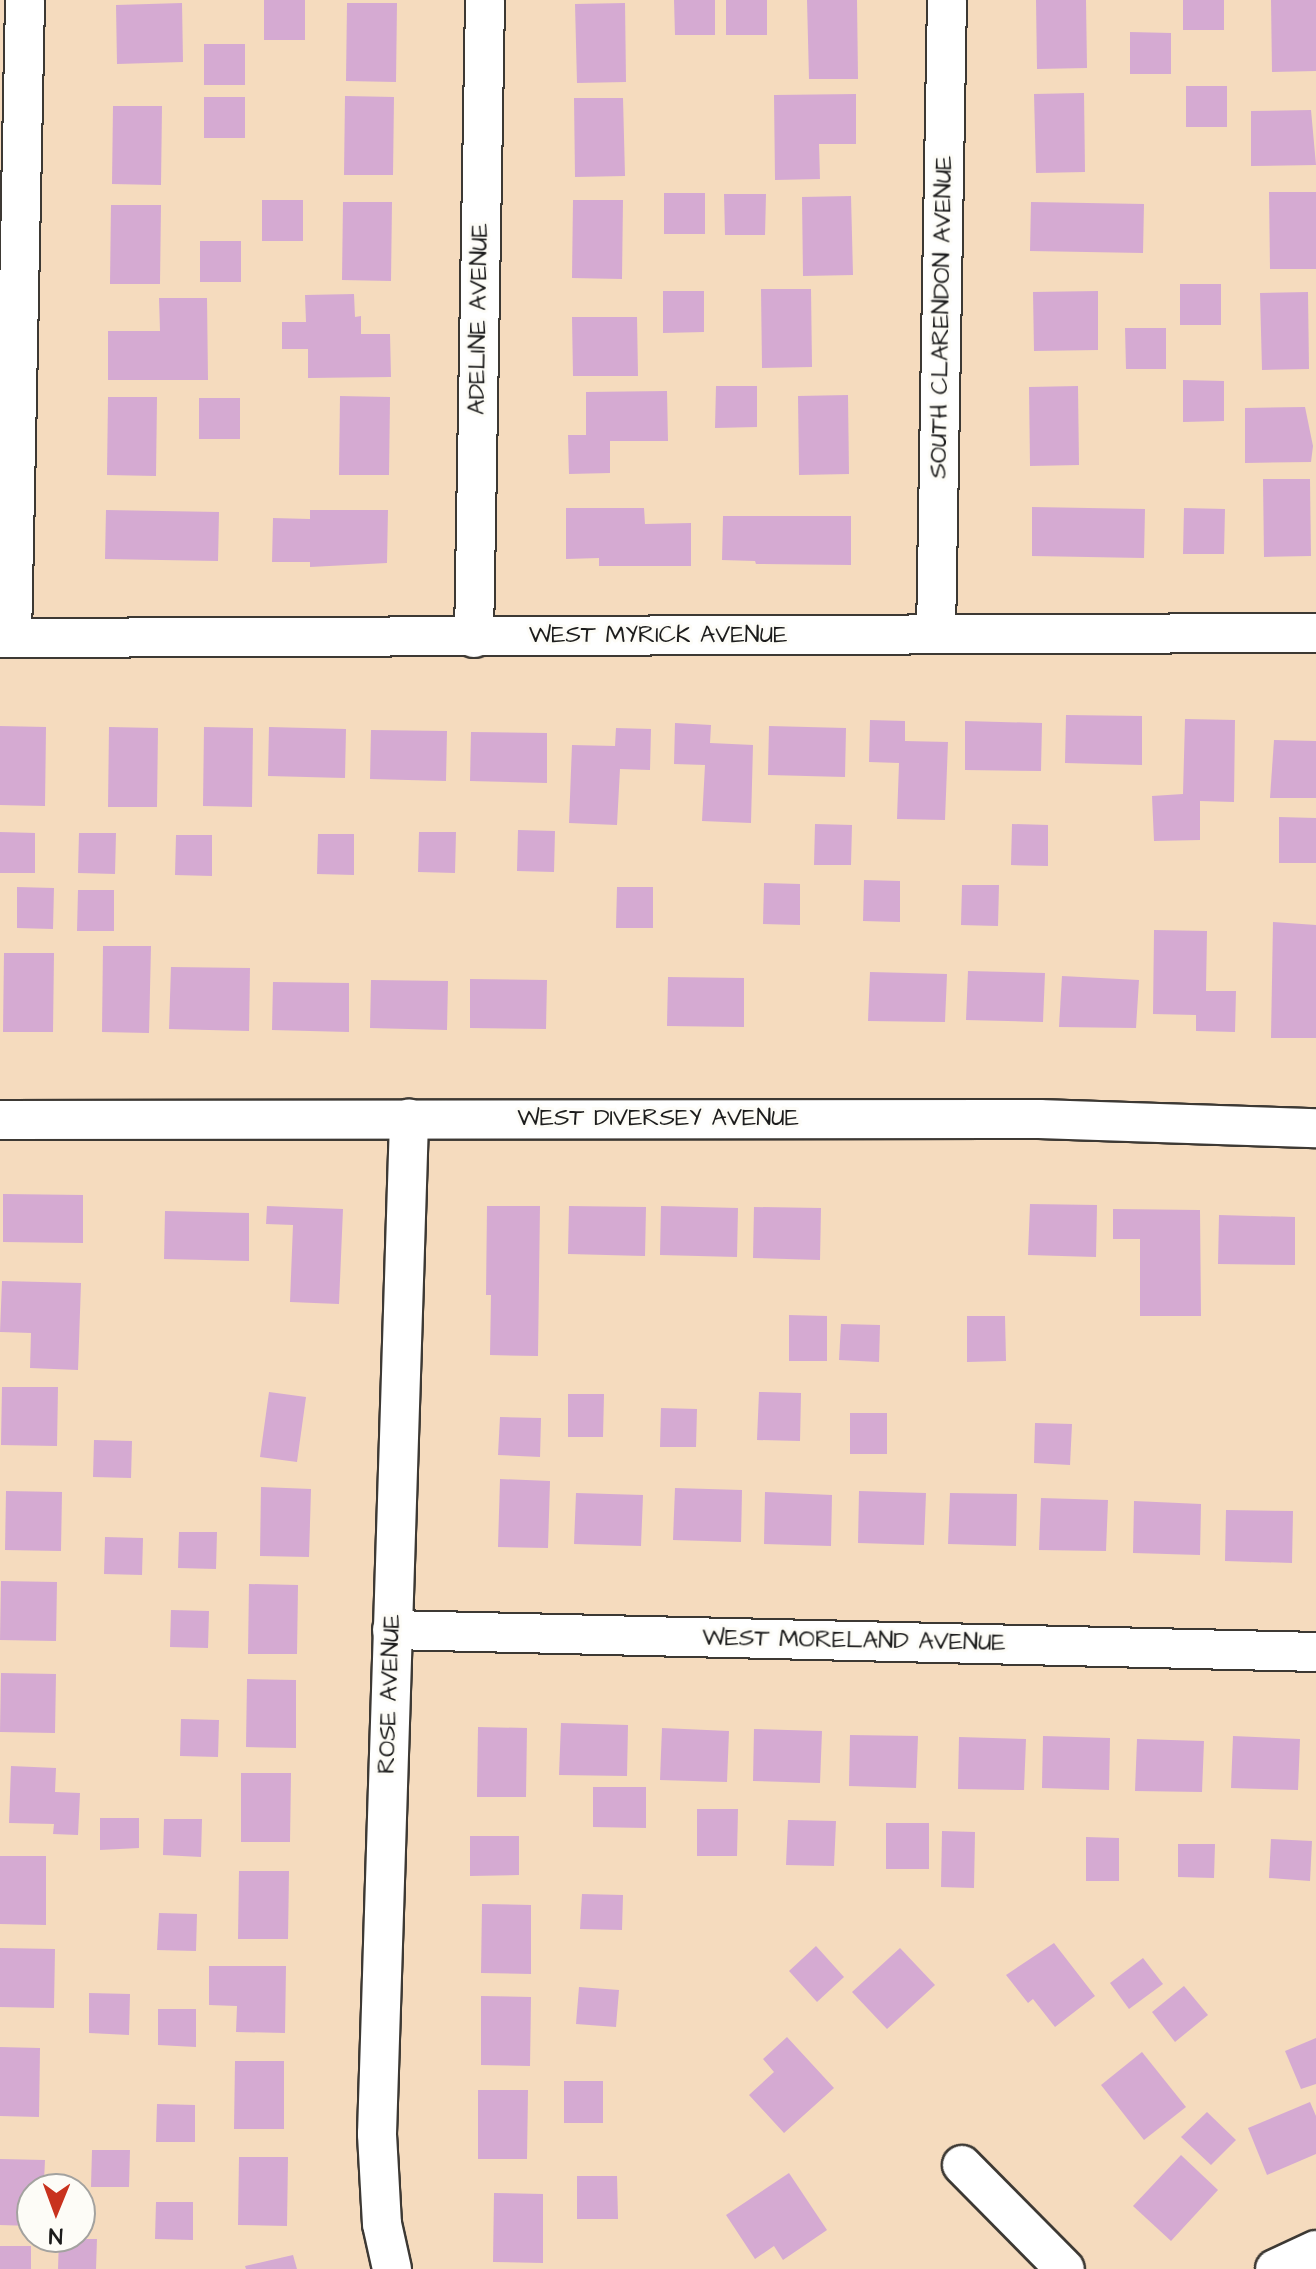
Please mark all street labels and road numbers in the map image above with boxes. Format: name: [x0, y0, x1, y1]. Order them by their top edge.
street label: SOUTH CLARENDON AVENUE: [925, 155, 959, 479]
street label: ADELINE AVENUE: [463, 223, 495, 415]
street label: WEST MYRICK AVENUE: [529, 622, 787, 650]
street label: WEST DIVERSEY AVENUE: [517, 1105, 799, 1133]
street label: ROSE AVENUE: [373, 1614, 407, 1774]
street label: WEST MORELAND AVENUE: [702, 1624, 1006, 1658]

